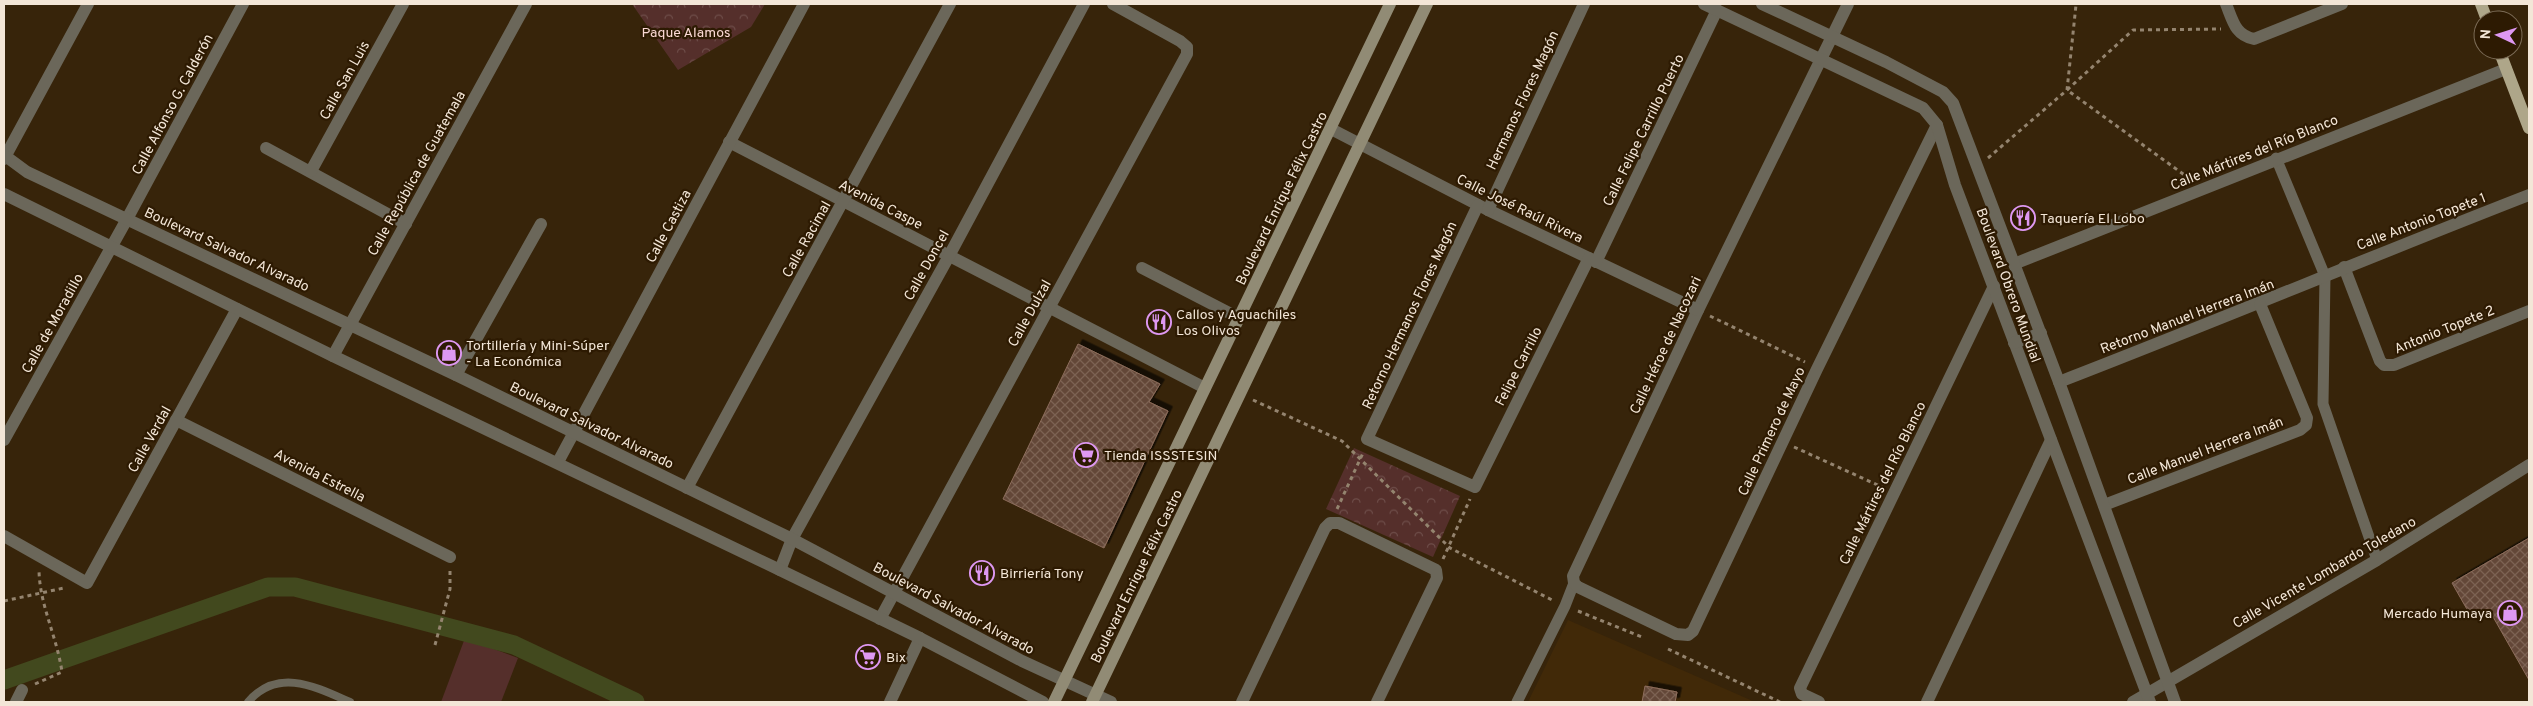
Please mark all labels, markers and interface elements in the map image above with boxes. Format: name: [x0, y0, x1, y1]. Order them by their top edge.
north arrow: [2473, 10, 2523, 60]
park label: Paque Alamos: [641, 25, 731, 42]
street label: Hermanos Flores Magón: [1484, 28, 1563, 173]
text: N: [2478, 29, 2495, 40]
street label: Calle Alfonso G. Calderón: [129, 31, 218, 178]
street label: Calle San Luis: [317, 38, 374, 123]
street label: Calle Felipe Carrillo Puerto: [1600, 52, 1689, 209]
street label: Calle República de Guatemala: [365, 88, 470, 259]
street label: Boulevard Enrique Félix Castro: [1233, 109, 1332, 288]
street label: Calle Mártires del Río Blanco: [2168, 112, 2341, 195]
street label: Calle José Raúl Rivera: [1453, 171, 1585, 247]
street label: Avenida Caspe: [835, 177, 925, 234]
street label: Calle Castiza: [643, 187, 696, 266]
street label: Calle Antonio Topete 1: [2354, 190, 2489, 255]
street label: Calle Racimal: [779, 199, 835, 281]
street label: Boulevard Salvador Alvarado: [141, 205, 312, 296]
restaurant icon: Taquería El Lobo: [2010, 205, 2036, 231]
street label: Boulevard Obrero Mundial: [1972, 206, 2044, 365]
place label: Taquería El Lobo: [2040, 211, 2145, 228]
street label: Retorno Hermanos Flores Magón: [1359, 219, 1461, 412]
street label: Calle Doncel: [901, 227, 954, 304]
street label: Calle de Moradillo: [19, 271, 88, 377]
street label: Calle Héroe de Nacozari: [1627, 274, 1706, 417]
street label: Retorno Manuel Herrera Imán: [2098, 276, 2277, 358]
street label: Calle Dulzal: [1005, 277, 1056, 350]
street label: Antonio Topete 2: [2392, 303, 2497, 358]
place label: Callos y Aguachiles Los Olivos: [1176, 307, 1296, 340]
restaurant icon: Callos y Aguachiles Los Olivos: [1146, 309, 1172, 335]
street label: Felipe Carrillo: [1492, 324, 1547, 409]
place label: Tortillería y Mini-Súper - La Económica: [466, 338, 610, 371]
shop icon: Tortillería y Mini-Súper - La Económica: [436, 340, 462, 366]
street label: Calle Primero de Mayo: [1735, 364, 1810, 499]
street label: Boulevard Salvador Alvarado: [507, 379, 676, 474]
street label: Calle Mártires del Río Blanco: [1836, 399, 1930, 568]
street label: Calle Verdal: [125, 403, 176, 476]
street label: Calle Manuel Herrera Imán: [2125, 414, 2286, 489]
supermarket icon: Tienda ISSSTESIN: [1073, 442, 1099, 468]
street label: Avenida Estrella: [271, 446, 368, 507]
place label: Tienda ISSSTESIN: [1104, 448, 1217, 465]
street label: Boulevard Enrique Félix Castro: [1088, 487, 1187, 666]
street label: Calle Vicente Lombardo Toledano: [2230, 514, 2420, 633]
street label: Boulevard Salvador Alvarado: [870, 559, 1037, 659]
restaurant icon: Birriería Tony: [969, 560, 995, 586]
place label: Birriería Tony: [1000, 566, 1084, 583]
shop icon: Mercado Humaya: [2497, 600, 2523, 626]
place label: Mercado Humaya: [2383, 606, 2492, 623]
supermarket icon: Bix: [855, 644, 881, 670]
place label: Bix: [886, 650, 906, 667]

